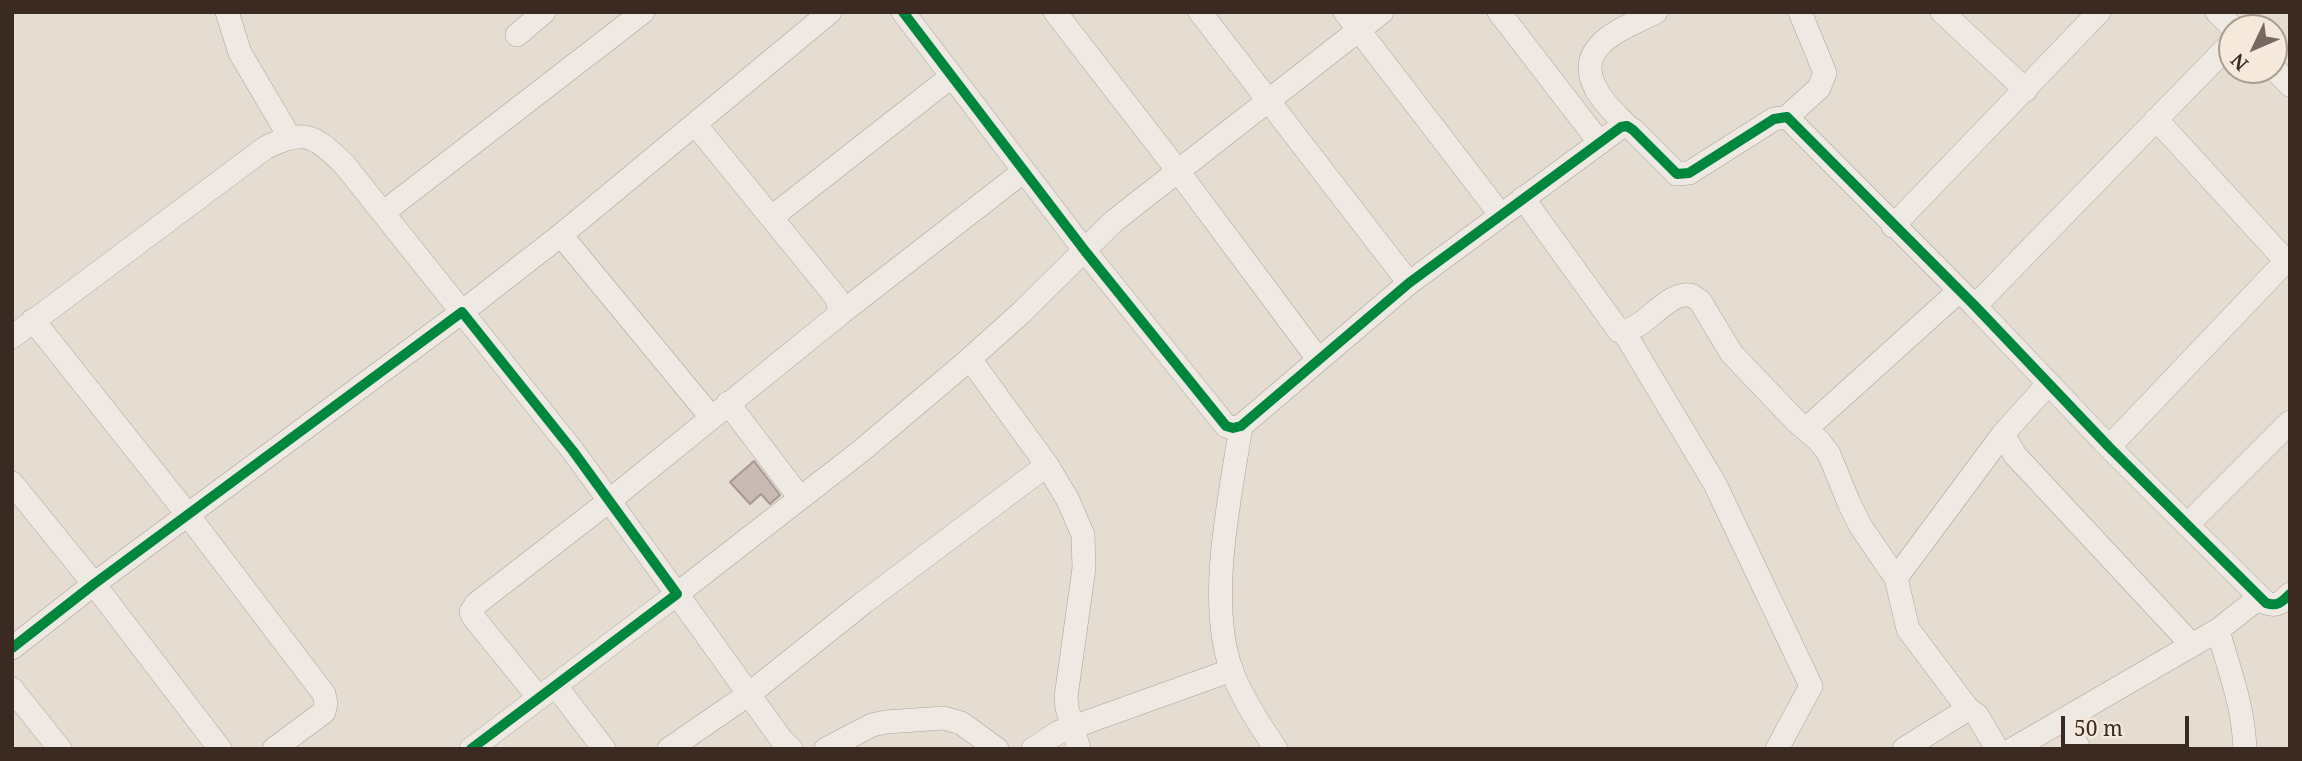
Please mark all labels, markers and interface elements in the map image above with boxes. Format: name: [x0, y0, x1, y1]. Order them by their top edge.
north arrow: [2218, 14, 2288, 84]
text: N: [2225, 48, 2254, 77]
scale bar: [2064, 702, 2192, 746]
text: 50 m: [2074, 714, 2123, 742]

